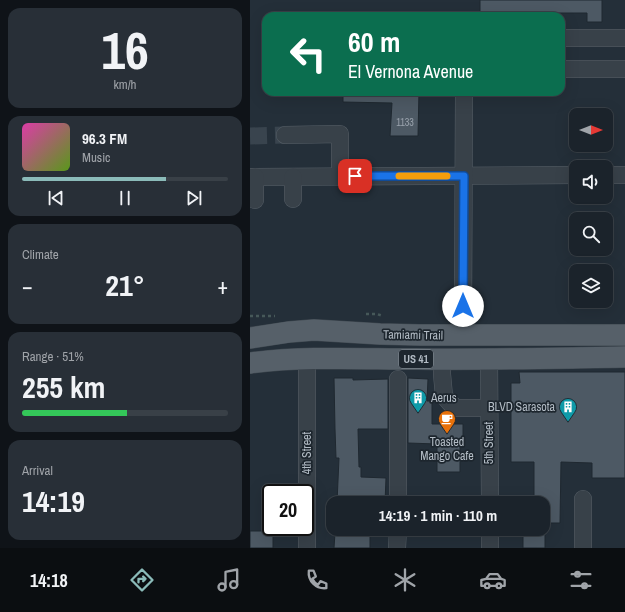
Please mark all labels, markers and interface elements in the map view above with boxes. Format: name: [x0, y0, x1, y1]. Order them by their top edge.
text: 16: [101, 15, 149, 85]
text: 60 m: [348, 23, 400, 61]
icon: left: [282, 28, 334, 80]
text: El Vernona Avenue: [348, 59, 473, 84]
text: km/h: [113, 76, 137, 93]
north arrow: [569, 108, 613, 152]
map controls: [569, 108, 613, 308]
house number: 1133: [396, 116, 414, 129]
text: 96.3 FM: [82, 128, 127, 149]
text: Music: [82, 149, 110, 166]
pin: [338, 159, 372, 193]
button: sound: [569, 160, 613, 204]
icon: arrive: [344, 165, 366, 187]
icon: previous: [45, 187, 67, 209]
icon: pause: [114, 187, 136, 209]
icon: next: [183, 187, 205, 209]
button: search: [569, 212, 613, 256]
text: Climate: [22, 246, 59, 263]
button: layers: [569, 264, 613, 308]
text: 21°: [105, 265, 145, 305]
text: −: [22, 271, 33, 301]
text: +: [217, 271, 228, 301]
position arrow: [442, 285, 484, 327]
street label: Tamiami Trail: [383, 326, 443, 344]
text: Range · 51%: [22, 348, 84, 365]
road number: US 41: [399, 350, 433, 368]
text: 255 km: [22, 367, 105, 407]
building icon: Aerus: [408, 388, 428, 413]
place label: Aerus: [430, 390, 457, 406]
building icon: BLVD Sarasota: [558, 397, 578, 422]
place label: BLVD Sarasota: [488, 399, 556, 415]
cafe icon: Toasted Mango Cafe: [437, 409, 457, 434]
street label: 5th Street: [481, 421, 497, 464]
street label: 4th Street: [299, 431, 315, 474]
place label: Toasted Mango Cafe: [420, 434, 474, 464]
text: Arrival: [22, 462, 53, 479]
text: 14:19: [22, 481, 85, 521]
speed limit sign: 20: [262, 484, 314, 536]
text: 14:19 · 1 min · 110 m: [379, 505, 497, 526]
icon: directions: [128, 566, 156, 594]
icon: music: [215, 566, 243, 594]
icon: phone: [303, 566, 331, 594]
icon: climate: [391, 566, 419, 594]
icon: car: [479, 566, 507, 594]
icon: filters: [567, 566, 595, 594]
text: 14:18: [30, 568, 68, 593]

